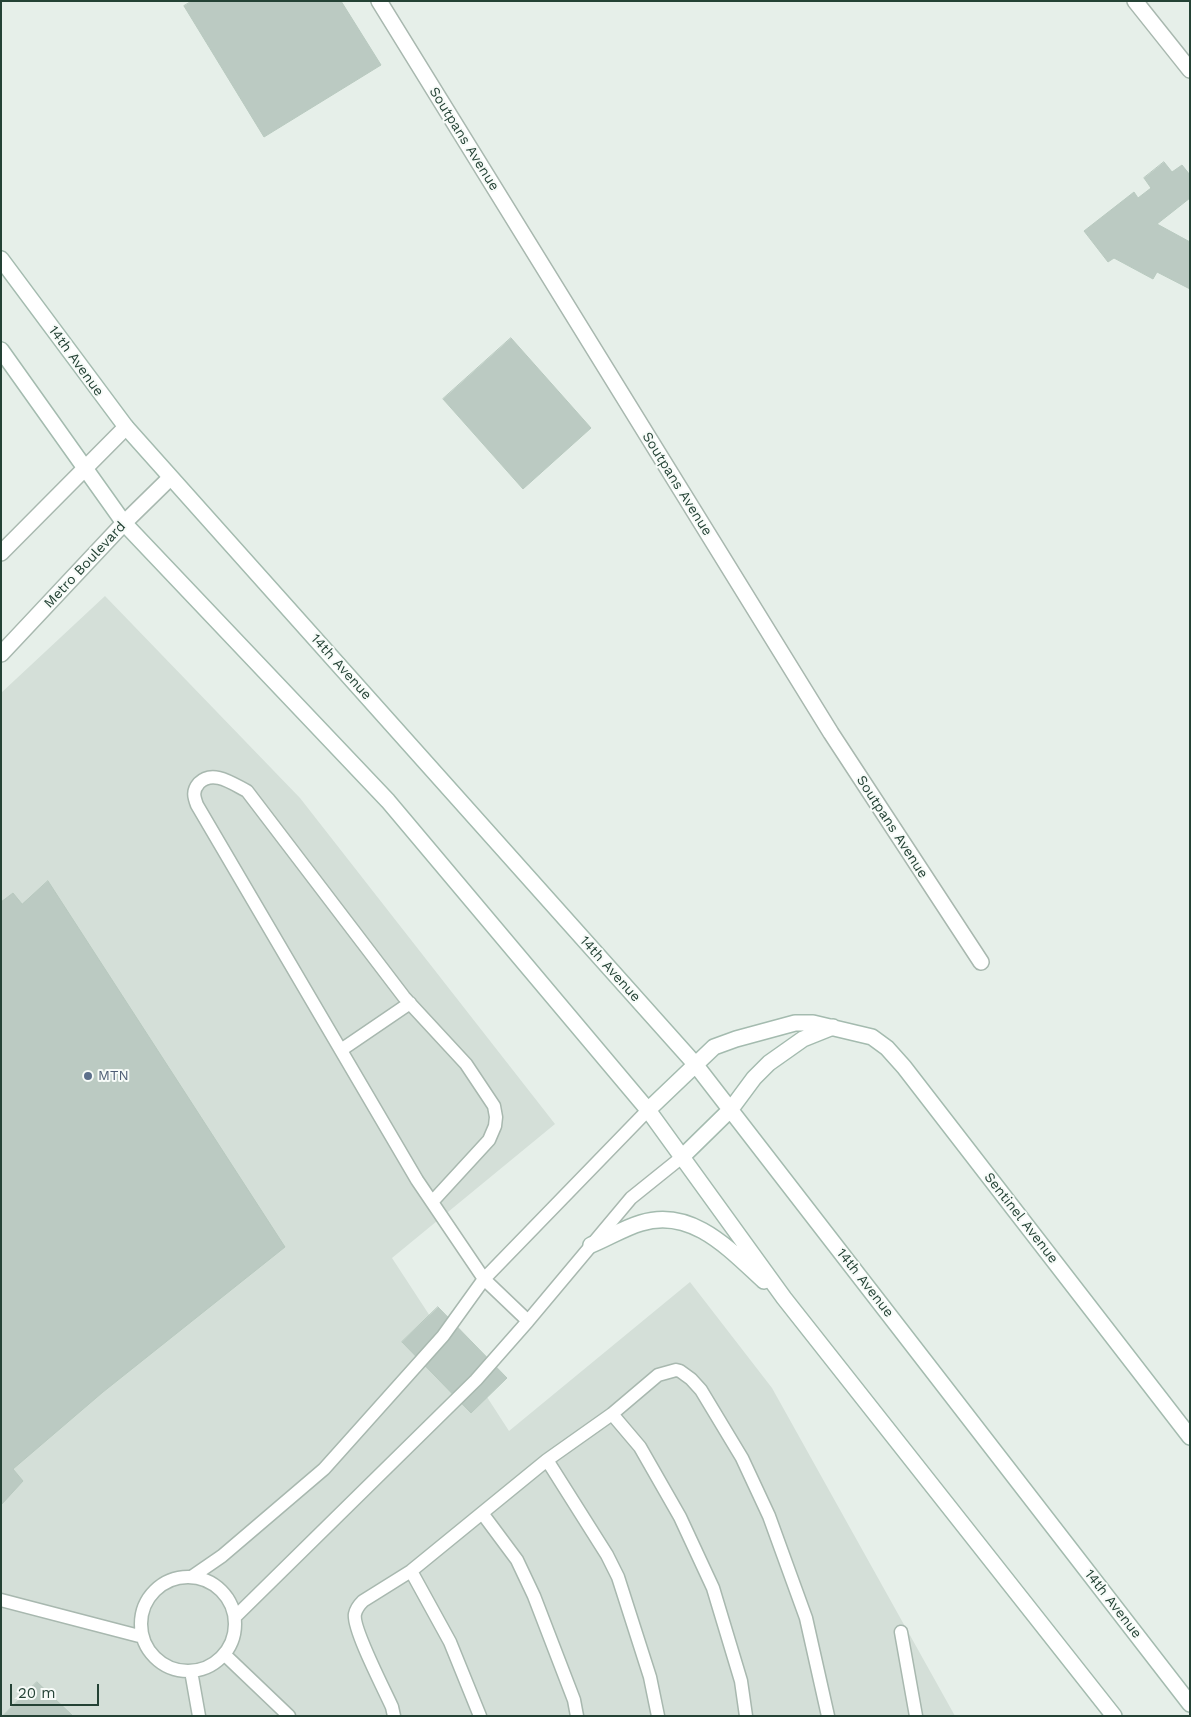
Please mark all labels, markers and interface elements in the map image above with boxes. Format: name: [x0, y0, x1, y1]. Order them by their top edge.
street label: Soutpans Avenue: [425, 84, 503, 194]
street label: 14th Avenue: [45, 323, 107, 399]
street label: Soutpans Avenue: [638, 429, 716, 539]
street label: Metro Boulevard: [41, 518, 129, 612]
street label: 14th Avenue: [307, 631, 375, 703]
street label: Soutpans Avenue: [853, 773, 931, 881]
street label: 14th Avenue: [576, 933, 644, 1005]
place label: MTN: [98, 1068, 129, 1084]
marker: MTN: [82, 1070, 94, 1082]
street label: Sentinel Avenue: [980, 1169, 1062, 1267]
street label: 14th Avenue: [833, 1245, 897, 1321]
street label: 14th Avenue: [1081, 1566, 1145, 1642]
scale bar: [12, 1674, 101, 1706]
text: 20 m: [18, 1684, 56, 1702]

